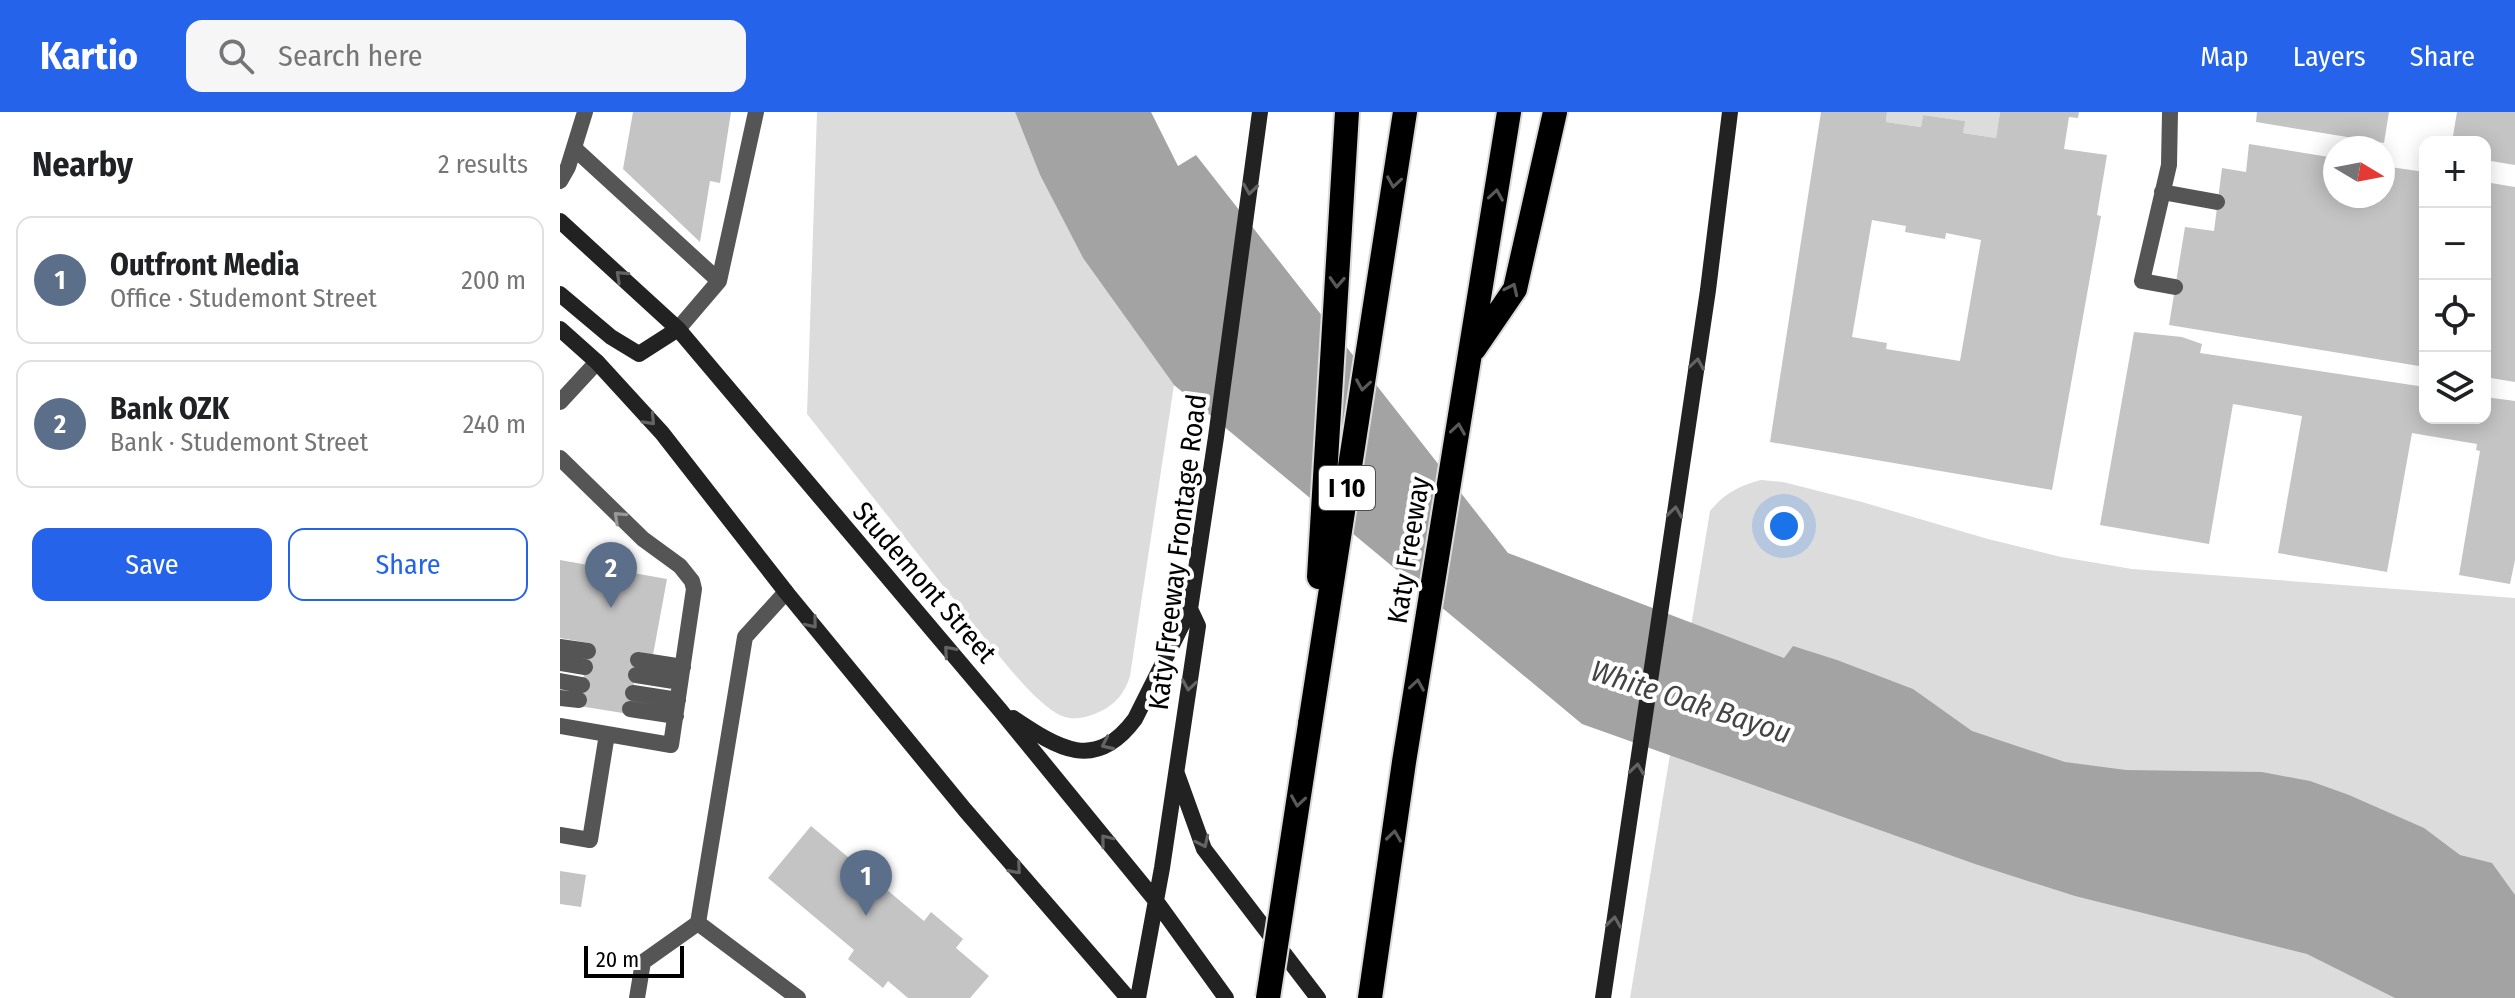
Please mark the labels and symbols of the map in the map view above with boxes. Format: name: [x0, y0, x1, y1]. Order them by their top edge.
north arrow: [2323, 136, 2395, 208]
one-way arrow: [1386, 175, 1403, 189]
one-way arrow: [1242, 182, 1259, 196]
one-way arrow: [1486, 188, 1503, 201]
one-way arrow: [615, 271, 630, 285]
one-way arrow: [1328, 276, 1345, 289]
one-way arrow: [1502, 283, 1518, 298]
one-way arrow: [1688, 357, 1705, 371]
one-way arrow: [1355, 378, 1372, 392]
street label: Katy Freeway Frontage Road: [1142, 392, 1213, 712]
one-way arrow: [640, 411, 655, 425]
one-way arrow: [1449, 422, 1466, 436]
road number: I 10: [1319, 466, 1375, 510]
street label: Katy Freeway: [1381, 474, 1436, 626]
street label: Studemont Street: [846, 495, 1004, 670]
one-way arrow: [1666, 505, 1683, 519]
your location: [1764, 506, 1804, 546]
one-way arrow: [613, 512, 628, 526]
pin: 2: [585, 542, 637, 608]
one-way arrow: [802, 614, 817, 628]
one-way arrow: [944, 646, 959, 660]
water label: White Oak Bayou: [1586, 653, 1796, 751]
one-way arrow: [1181, 678, 1198, 691]
one-way arrow: [1407, 679, 1424, 692]
one-way arrow: [1100, 734, 1115, 750]
one-way arrow: [1628, 762, 1645, 776]
one-way arrow: [1291, 794, 1308, 808]
one-way arrow: [1385, 829, 1402, 843]
one-way arrow: [1193, 834, 1209, 848]
one-way arrow: [1102, 835, 1116, 850]
pin: 1: [840, 850, 892, 916]
one-way arrow: [1006, 859, 1021, 874]
one-way arrow: [1605, 915, 1622, 929]
scale bar: [584, 942, 684, 978]

